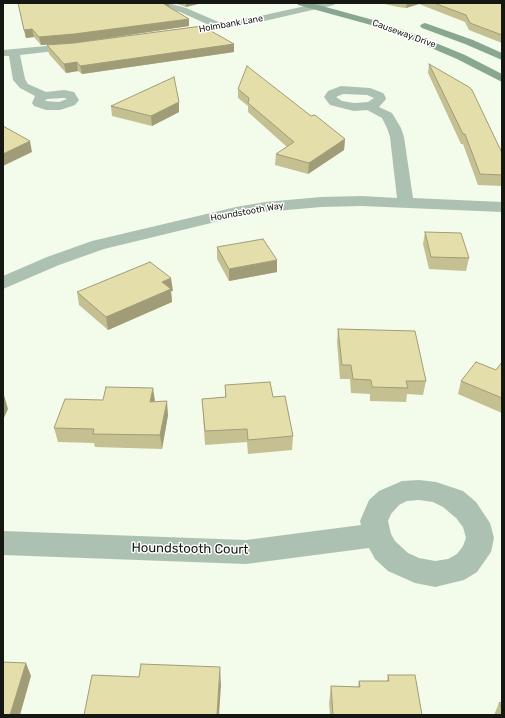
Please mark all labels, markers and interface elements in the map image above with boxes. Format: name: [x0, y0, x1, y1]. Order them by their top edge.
street label: Holmbank Lane: [198, 13, 264, 35]
street label: Causeway Drive: [371, 18, 437, 50]
street label: Houndstooth Way: [209, 200, 285, 224]
street label: Houndstooth Court: [131, 540, 249, 558]

